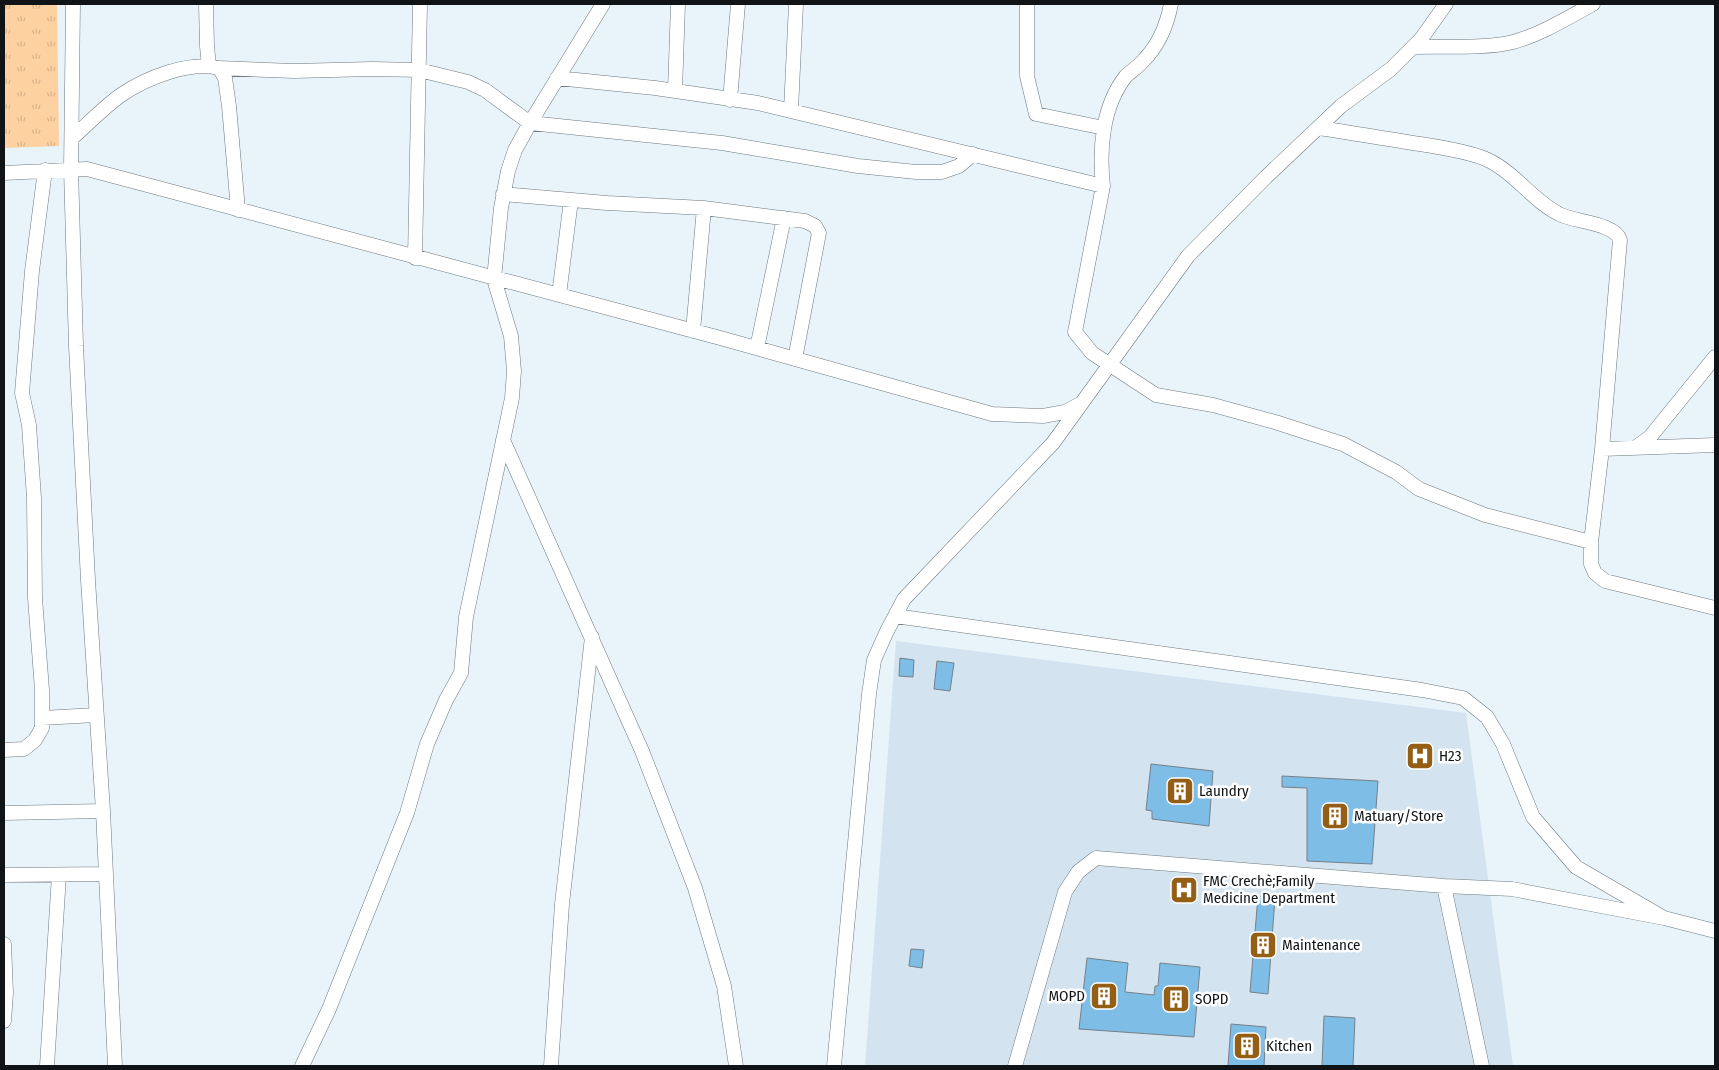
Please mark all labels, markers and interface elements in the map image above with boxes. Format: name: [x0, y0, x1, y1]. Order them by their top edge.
hospital icon: H23: [1405, 741, 1435, 771]
place label: H23: [1439, 747, 1462, 765]
building icon: Laundry: [1165, 776, 1195, 806]
place label: Laundry: [1199, 782, 1249, 800]
building icon: Matuary/Store: [1320, 801, 1350, 831]
place label: Matuary/Store: [1354, 807, 1443, 825]
place label: FMC Crechè;Family Medicine Department: [1203, 872, 1335, 907]
hospital icon: FMC Crechè;Family Medicine Department: [1169, 875, 1199, 905]
building icon: Maintenance: [1248, 930, 1278, 960]
place label: Maintenance: [1282, 936, 1361, 954]
building icon: MOPD: [1089, 981, 1119, 1011]
building icon: SOPD: [1161, 984, 1191, 1014]
place label: MOPD: [1049, 987, 1085, 1005]
place label: SOPD: [1195, 990, 1228, 1008]
building icon: Kitchen: [1232, 1031, 1262, 1061]
place label: Kitchen: [1266, 1037, 1312, 1055]

